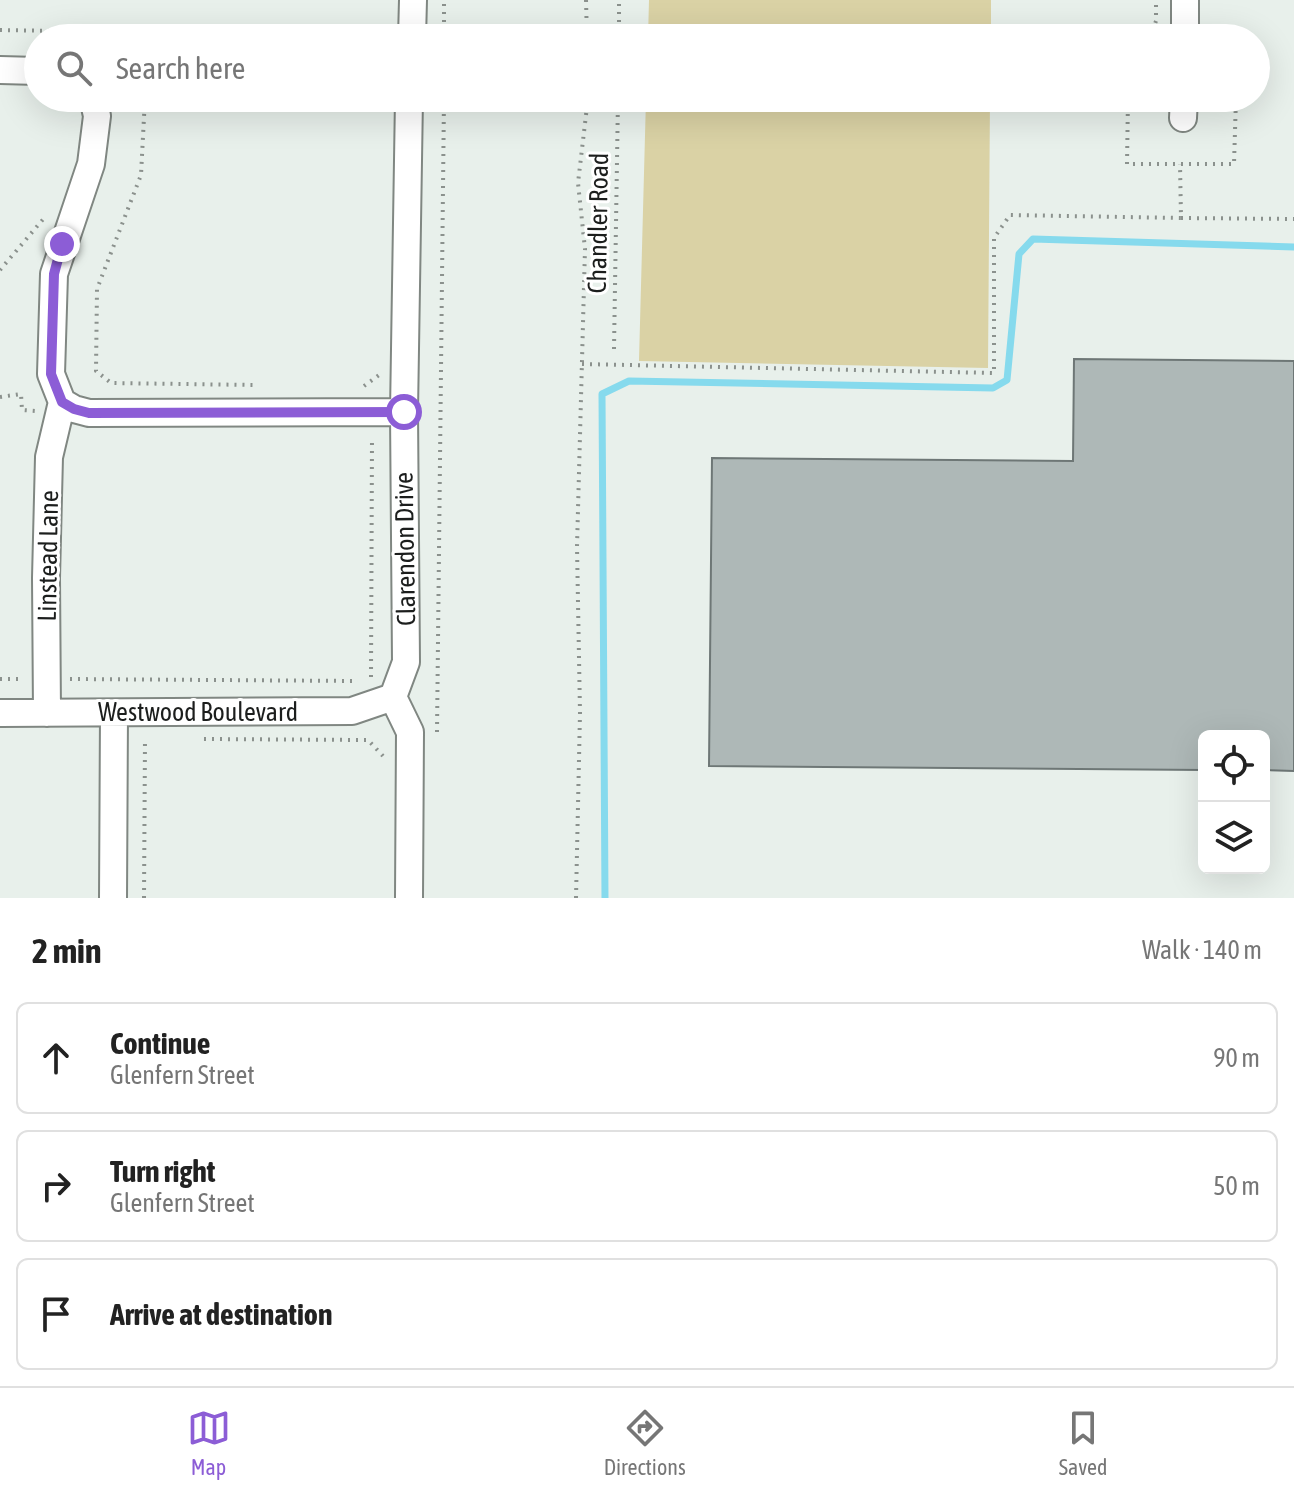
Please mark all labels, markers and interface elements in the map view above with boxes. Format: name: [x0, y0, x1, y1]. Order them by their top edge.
search box: [24, 24, 1270, 112]
icon: search: [52, 46, 96, 90]
text: Search here: [116, 51, 245, 85]
street label: Chandler Road: [582, 152, 614, 294]
route end: [44, 226, 80, 262]
route start: [386, 394, 422, 430]
street label: Clarendon Drive: [389, 472, 421, 626]
street label: Linstead Lane: [32, 490, 64, 622]
street label: Westwood Boulevard: [98, 697, 298, 727]
map controls: [1198, 730, 1270, 874]
button: locate: [1198, 730, 1270, 802]
button: layers: [1198, 802, 1270, 874]
text: 2 min: [32, 931, 101, 970]
text: Walk · 140 m: [1142, 935, 1262, 965]
text: Continue: [110, 1026, 210, 1060]
icon: ahead: [34, 1036, 78, 1080]
text: 90 m: [1213, 1043, 1260, 1073]
text: Glenfern Street: [110, 1060, 255, 1090]
text: Turn right: [110, 1154, 216, 1188]
icon: right: [34, 1164, 78, 1208]
text: 50 m: [1213, 1171, 1260, 1201]
text: Glenfern Street: [110, 1188, 255, 1218]
icon: arrive: [34, 1292, 78, 1336]
text: Arrive at destination: [110, 1297, 332, 1331]
tab: Map: [187, 1406, 231, 1480]
tab: Directions: [604, 1406, 686, 1480]
tab: Saved: [1059, 1406, 1107, 1480]

